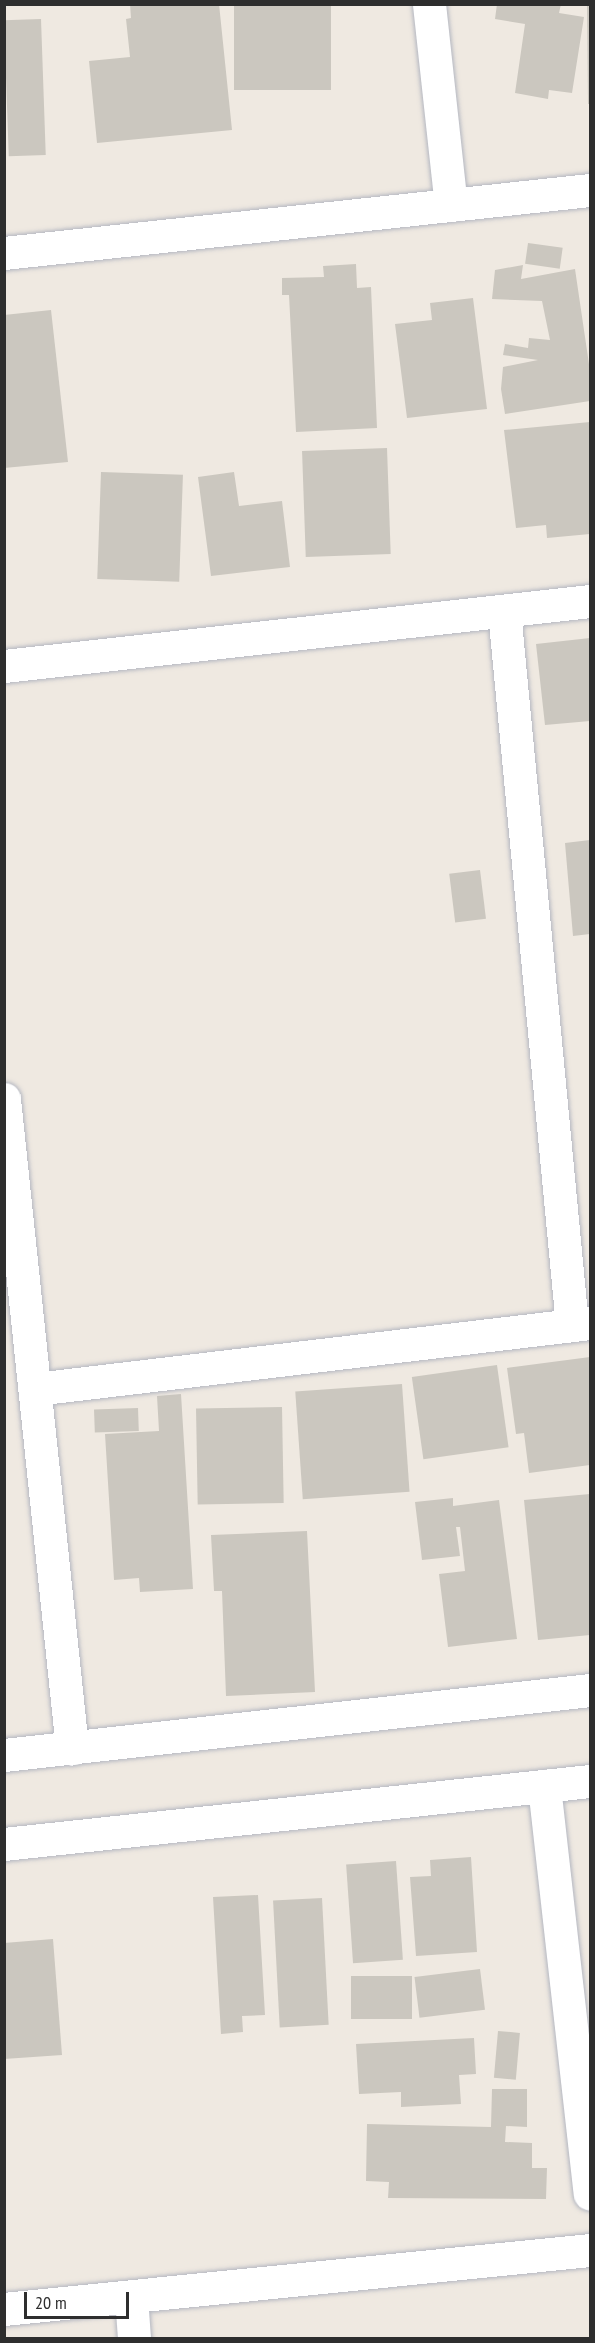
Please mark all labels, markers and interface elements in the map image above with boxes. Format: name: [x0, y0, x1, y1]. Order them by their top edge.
scale bar: [27, 2280, 132, 2318]
text: 20 m: [35, 2291, 67, 2314]

